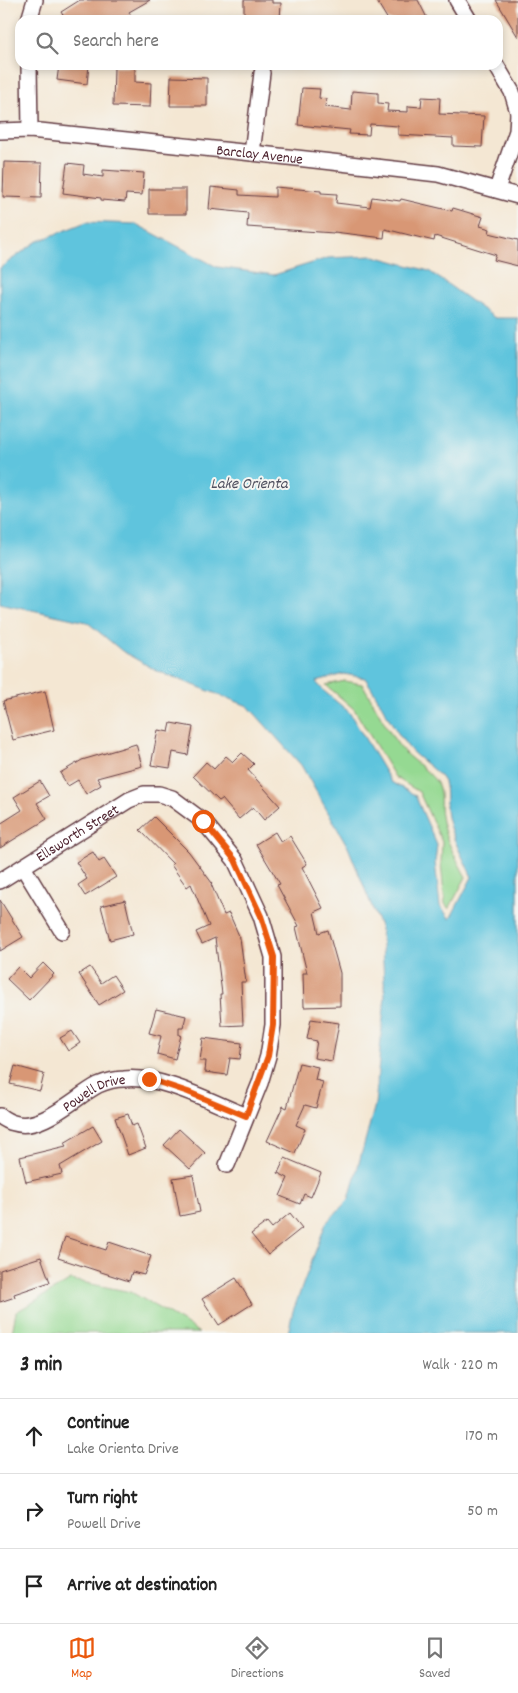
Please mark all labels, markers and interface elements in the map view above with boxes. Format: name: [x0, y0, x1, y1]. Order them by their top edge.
search box: [15, 15, 503, 70]
icon: search: [33, 29, 61, 57]
text: Search here: [73, 29, 159, 56]
street label: Barclay Avenue: [215, 140, 304, 172]
water label: Lake Orienta: [210, 473, 289, 496]
street label: Ellsworth Street: [32, 800, 124, 869]
route start: [192, 810, 215, 833]
route end: [138, 1068, 161, 1091]
street label: Powell Drive: [59, 1070, 126, 1119]
text: 3 min: [20, 1351, 62, 1381]
text: Walk · 220 m: [423, 1354, 498, 1377]
text: Continue: [67, 1411, 129, 1438]
icon: ahead: [20, 1422, 48, 1450]
text: 170 m: [465, 1425, 498, 1448]
text: Lake Orienta Drive: [67, 1438, 179, 1461]
text: Turn right: [67, 1486, 138, 1513]
icon: right: [20, 1497, 48, 1525]
text: 50 m: [467, 1500, 498, 1523]
text: Powell Drive: [67, 1513, 141, 1536]
icon: arrive: [20, 1572, 48, 1600]
text: Arrive at destination: [67, 1573, 217, 1600]
tab: Map: [68, 1634, 96, 1684]
tab: Directions: [231, 1634, 284, 1684]
tab: Saved: [419, 1634, 450, 1684]

